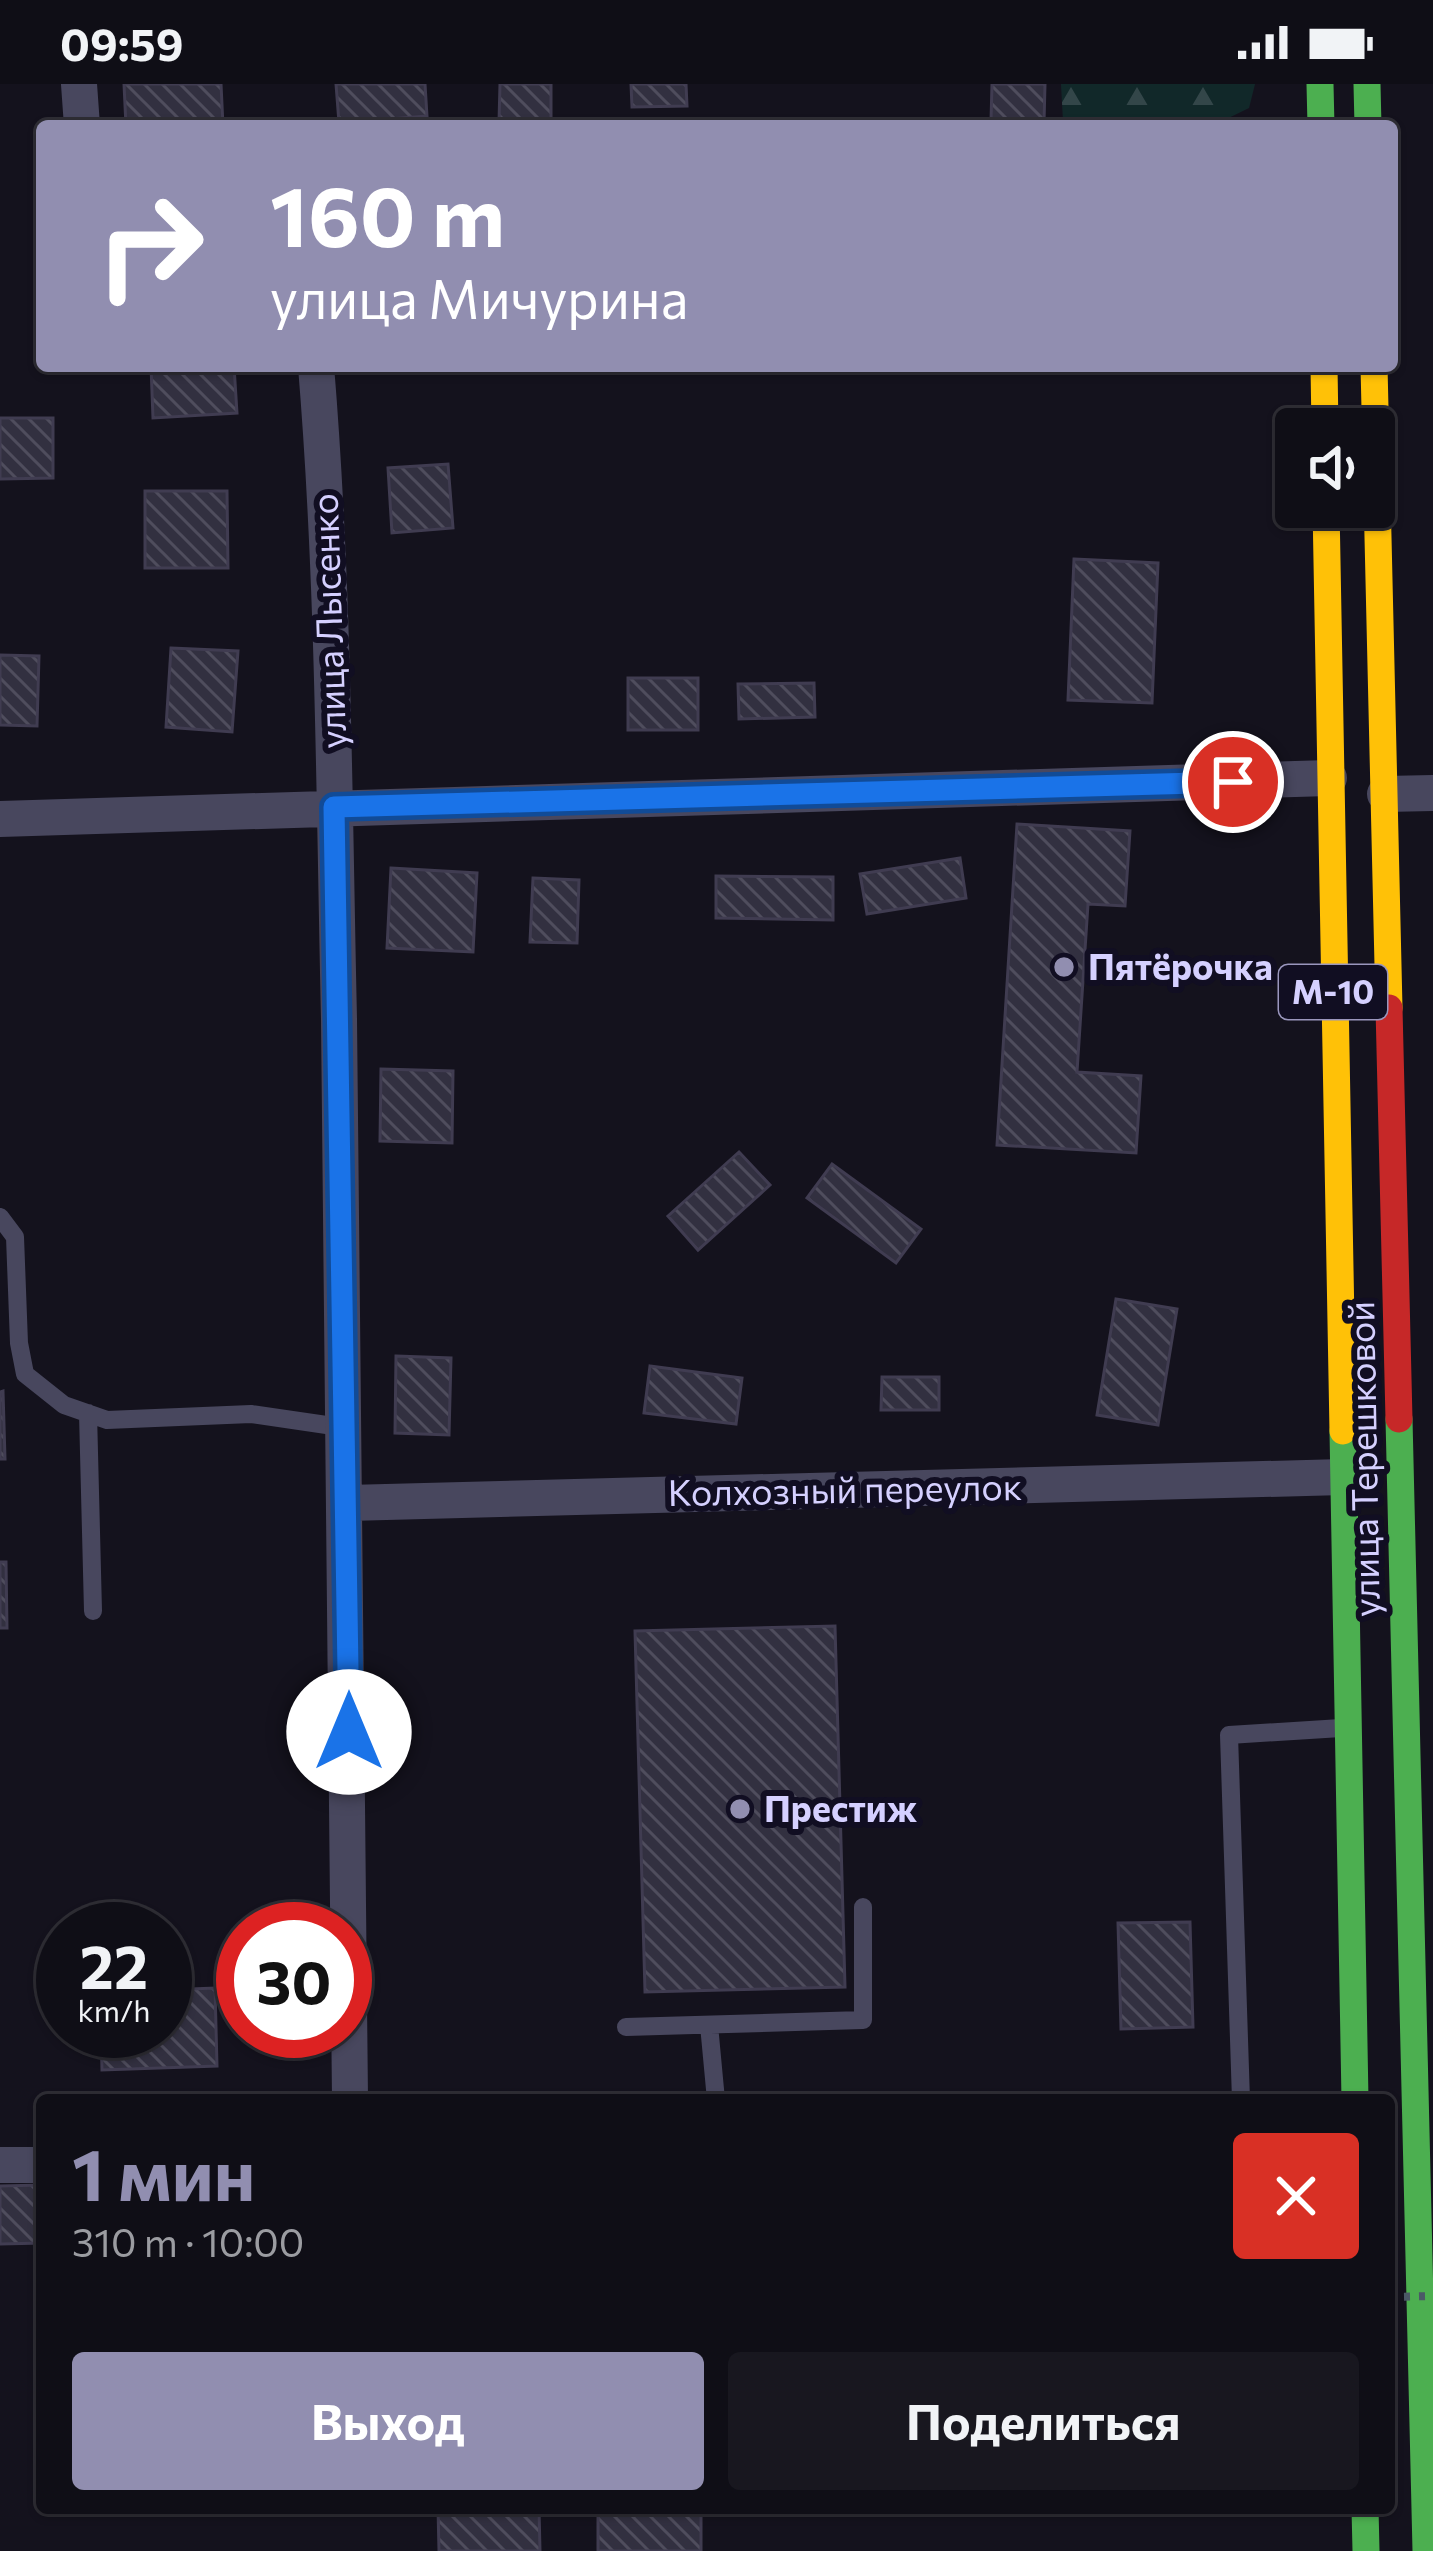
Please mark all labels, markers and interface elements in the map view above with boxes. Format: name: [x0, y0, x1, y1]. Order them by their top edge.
text: 09:59: [60, 15, 184, 70]
text: 160 m: [270, 162, 505, 264]
icon: right: [72, 168, 228, 324]
text: улица Мичурина: [270, 264, 689, 330]
map controls: [1275, 408, 1395, 528]
button: sound: [1275, 408, 1395, 528]
street label: улица Лысенко: [301, 493, 353, 750]
pin: [1182, 731, 1284, 833]
icon: arrive: [1200, 749, 1266, 815]
place label: Пятёрочка: [1088, 943, 1273, 987]
marker: Пятёрочка: [1051, 954, 1077, 980]
road number: М-10: [1279, 965, 1387, 1019]
street label: улица Терешковой: [1337, 1301, 1387, 1617]
street label: Колхозный переулок: [667, 1463, 1023, 1513]
position arrow: [286, 1669, 412, 1795]
place label: Престиж: [764, 1785, 918, 1829]
marker: Престиж: [727, 1796, 753, 1822]
speed limit sign: 30: [216, 1902, 372, 2058]
text: 22: [80, 1928, 148, 2001]
text: km/h: [78, 1991, 150, 2028]
text: 1 мин: [72, 2128, 255, 2216]
button: close: [1233, 2133, 1359, 2259]
text: 310 m · 10:00: [72, 2217, 304, 2265]
button: Выход: [72, 2352, 704, 2490]
button: Поделиться: [728, 2352, 1359, 2490]

